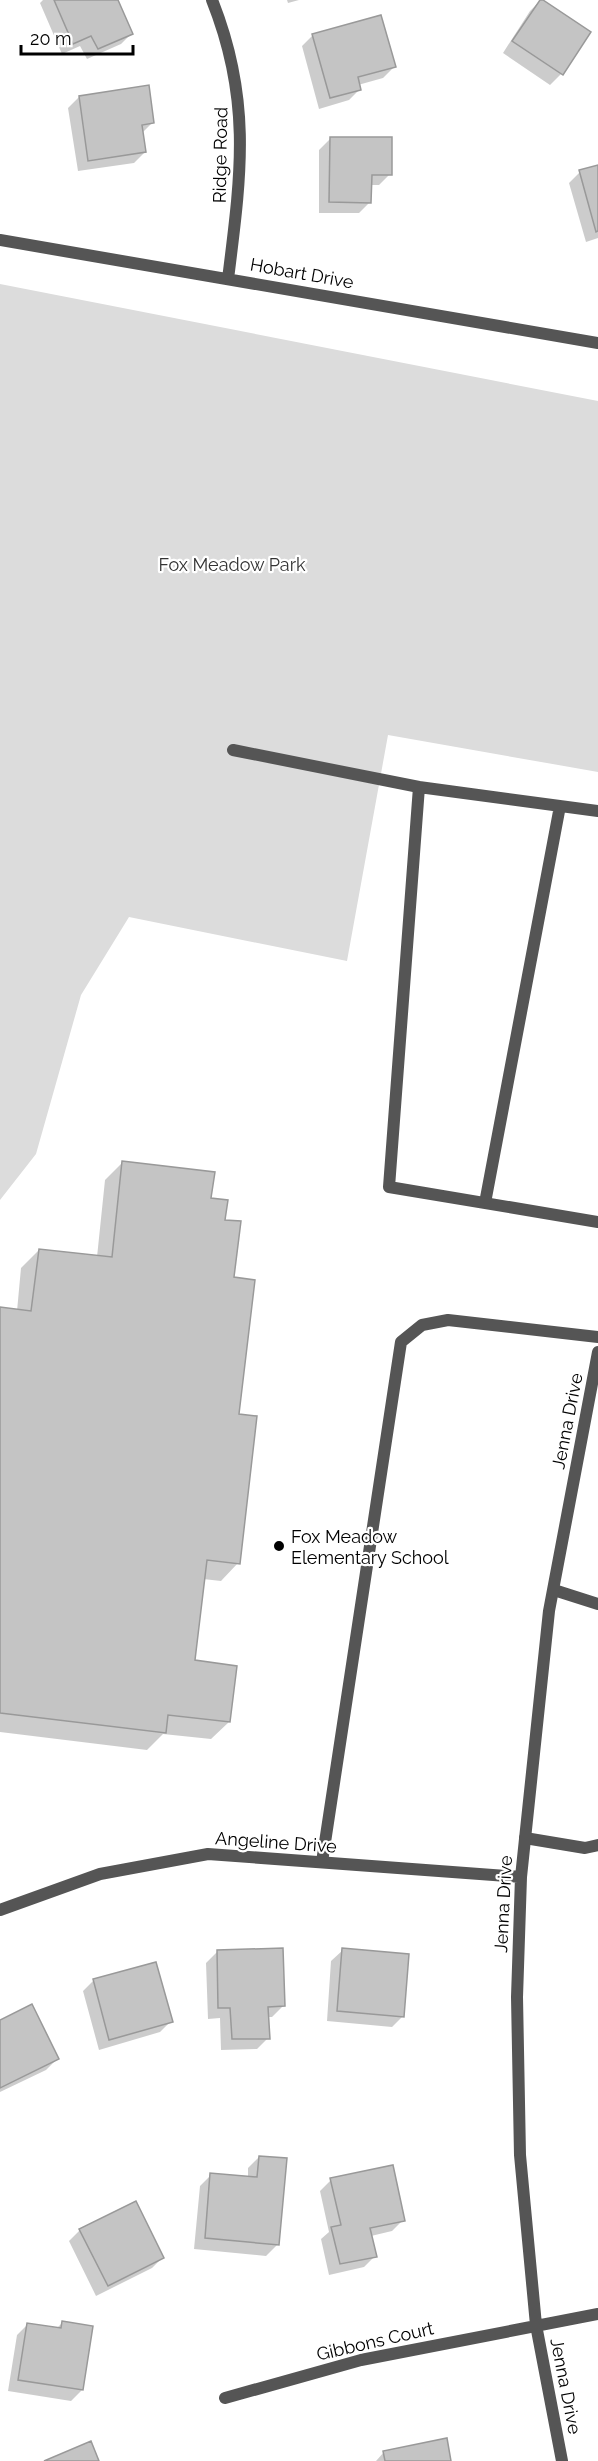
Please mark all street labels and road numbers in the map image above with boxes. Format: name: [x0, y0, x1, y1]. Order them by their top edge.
street label: Ridge Road: [209, 107, 231, 203]
street label: Hobart Drive: [249, 254, 356, 293]
street label: Jenna Drive: [547, 1371, 587, 1471]
street label: Angeline Drive: [215, 1827, 338, 1857]
street label: Jenna Drive: [490, 1854, 516, 1953]
street label: Gibbons Court: [314, 2317, 436, 2365]
street label: Jenna Drive: [546, 2336, 586, 2436]

